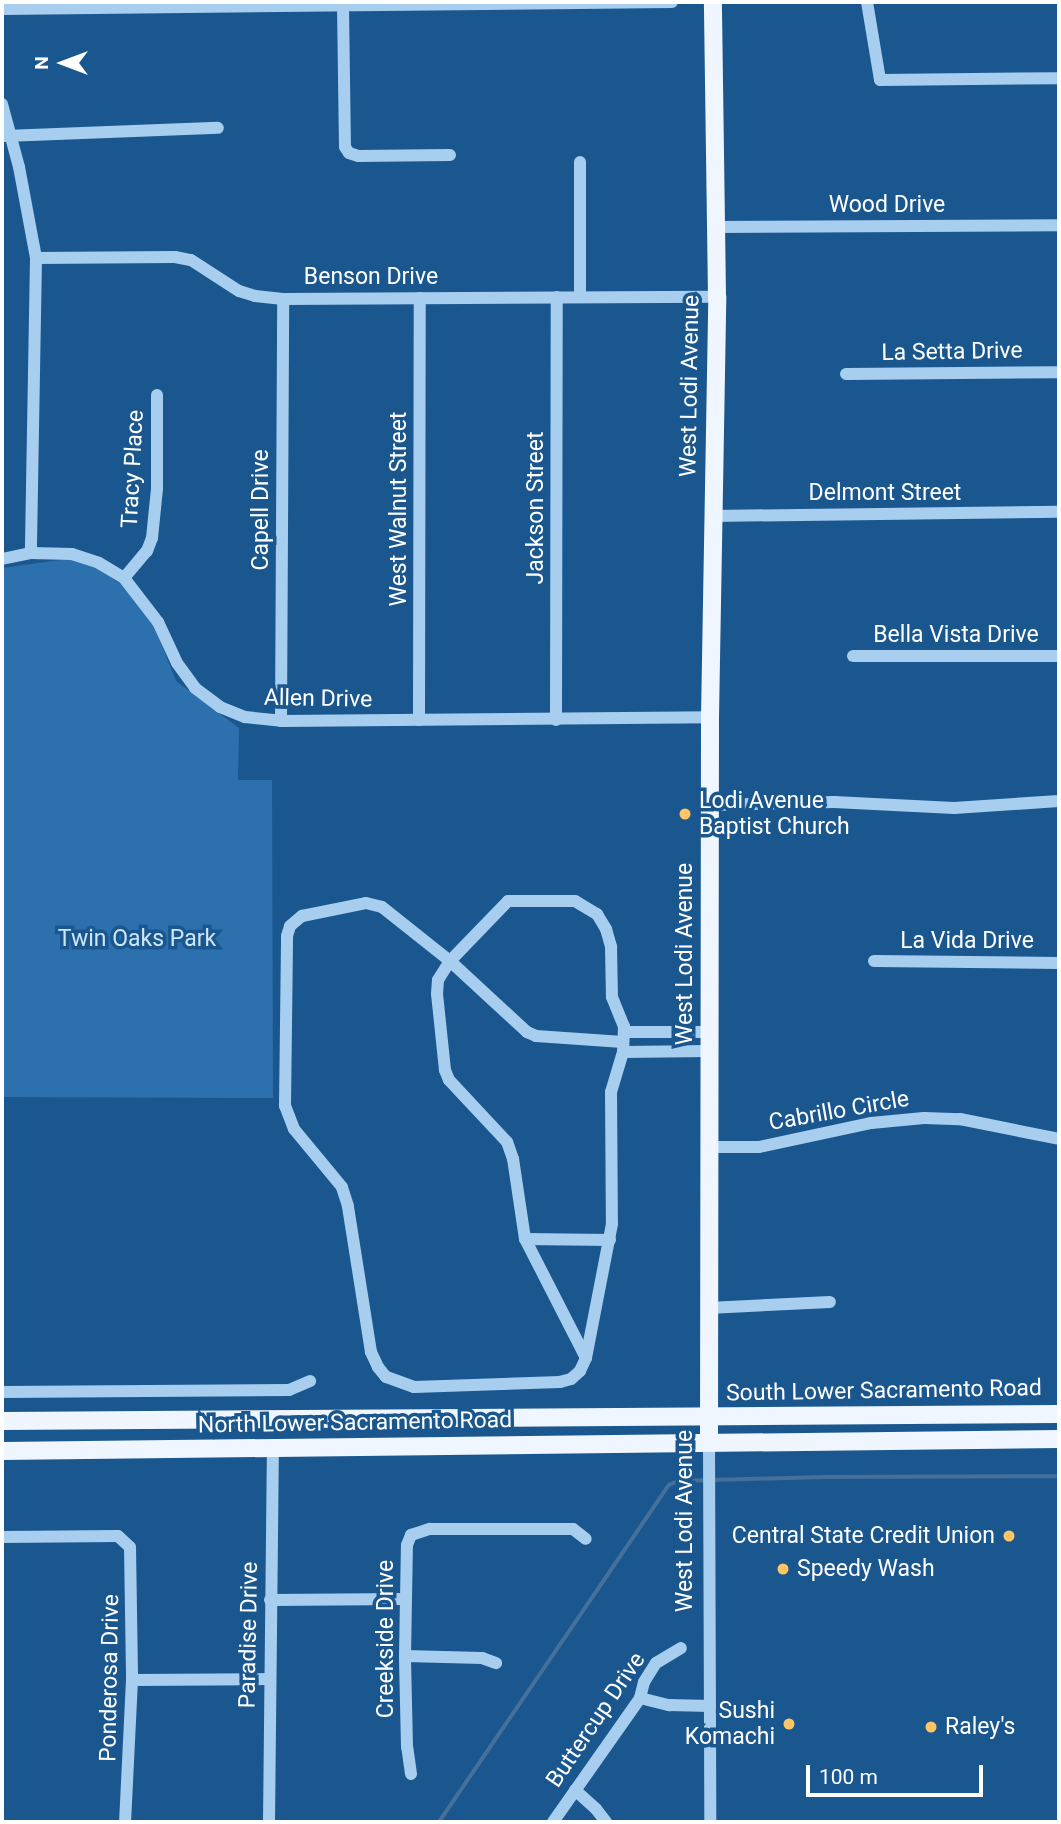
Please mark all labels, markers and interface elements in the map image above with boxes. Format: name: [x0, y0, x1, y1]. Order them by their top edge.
north arrow: [28, 28, 98, 98]
text: N: [30, 56, 53, 70]
street label: Wood Drive: [829, 191, 945, 219]
street label: Benson Drive: [304, 263, 438, 291]
street label: West Lodi Avenue: [675, 295, 705, 477]
street label: La Setta Drive: [881, 337, 1023, 367]
street label: Tracy Place: [116, 409, 150, 529]
street label: West Walnut Street: [385, 412, 413, 606]
street label: Jackson Street: [522, 432, 550, 584]
street label: Capell Drive: [247, 449, 275, 571]
street label: Delmont Street: [809, 479, 961, 507]
street label: Bella Vista Drive: [873, 621, 1039, 649]
street label: Allen Drive: [264, 684, 372, 714]
place label: Lodi Avenue Baptist Church: [699, 787, 850, 841]
marker: Lodi Avenue Baptist Church: [677, 806, 693, 822]
street label: West Lodi Avenue: [671, 863, 699, 1045]
park label: Twin Oaks Park: [58, 925, 216, 953]
street label: La Vida Drive: [900, 927, 1034, 955]
street label: Cabrillo Circle: [767, 1085, 911, 1137]
street label: South Lower Sacramento Road: [726, 1374, 1042, 1408]
street label: North Lower Sacramento Road: [198, 1406, 512, 1440]
street label: West Lodi Avenue: [671, 1430, 699, 1612]
place label: Central State Credit Union: [732, 1522, 995, 1550]
marker: Central State Credit Union: [1001, 1528, 1017, 1544]
place label: Speedy Wash: [797, 1555, 935, 1583]
street label: Creekside Drive: [372, 1560, 400, 1718]
street label: Paradise Drive: [234, 1561, 264, 1709]
marker: Speedy Wash: [775, 1561, 791, 1577]
street label: Ponderosa Drive: [95, 1594, 125, 1762]
street label: Buttercup Drive: [541, 1647, 651, 1793]
place label: Sushi Komachi: [685, 1697, 775, 1751]
place label: Raley's: [945, 1713, 1015, 1741]
marker: Sushi Komachi: [781, 1716, 797, 1732]
marker: Raley's: [923, 1719, 939, 1735]
scale bar: [809, 1750, 986, 1794]
text: 100 m: [819, 1765, 878, 1789]

